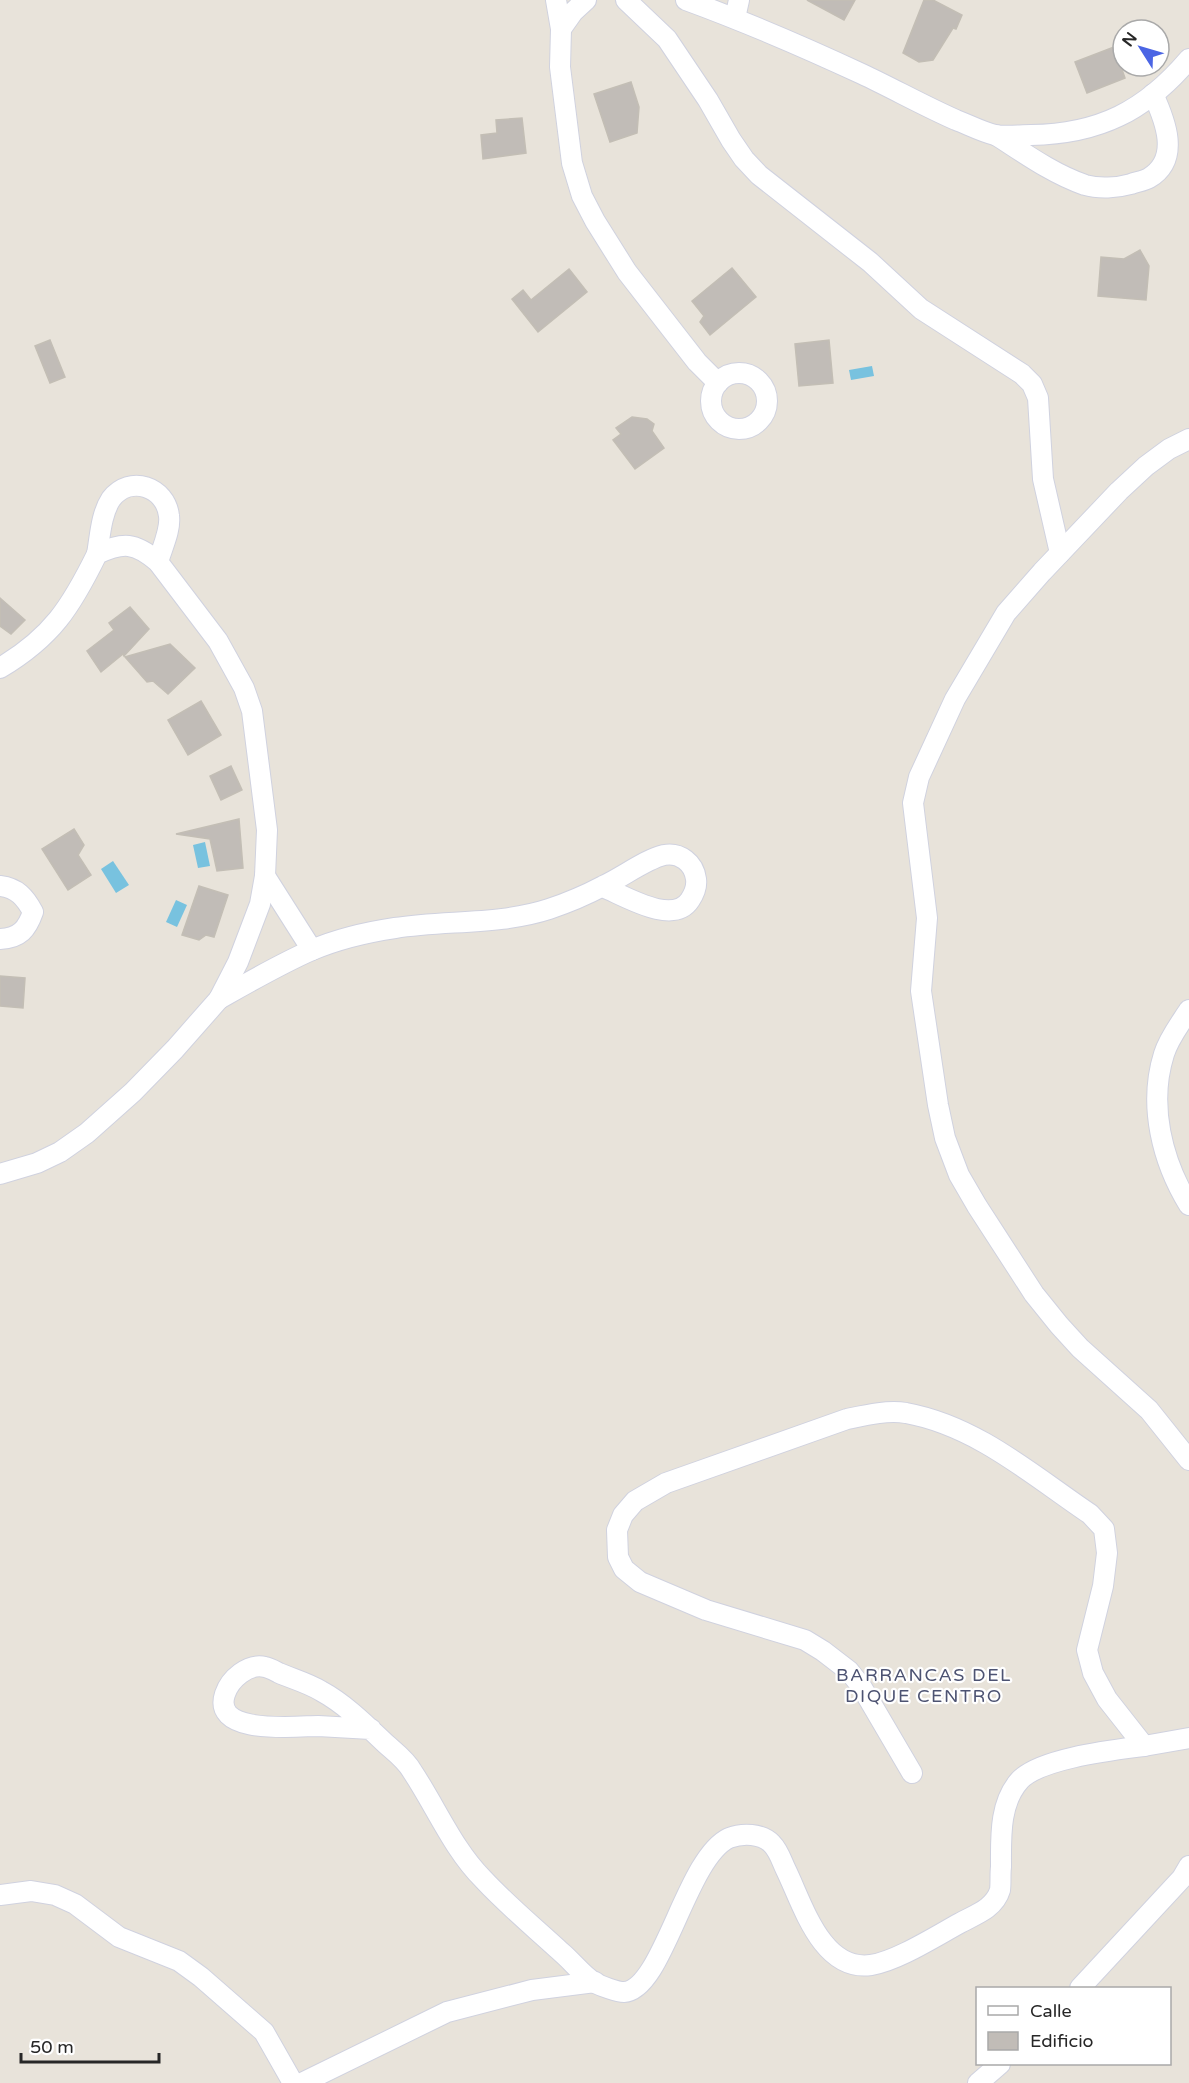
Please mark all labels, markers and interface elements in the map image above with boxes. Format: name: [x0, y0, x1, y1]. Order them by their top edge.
north arrow: [1111, 18, 1171, 78]
text: N: [1118, 28, 1142, 51]
district label: BARRANCAS DEL DIQUE CENTRO: [836, 1664, 1012, 1707]
legend: [976, 1987, 1171, 2065]
text: Calle: [1030, 2000, 1072, 2022]
scale bar: [21, 2026, 159, 2064]
text: Edificio: [1030, 2030, 1094, 2052]
text: 50 m: [30, 2036, 74, 2058]

